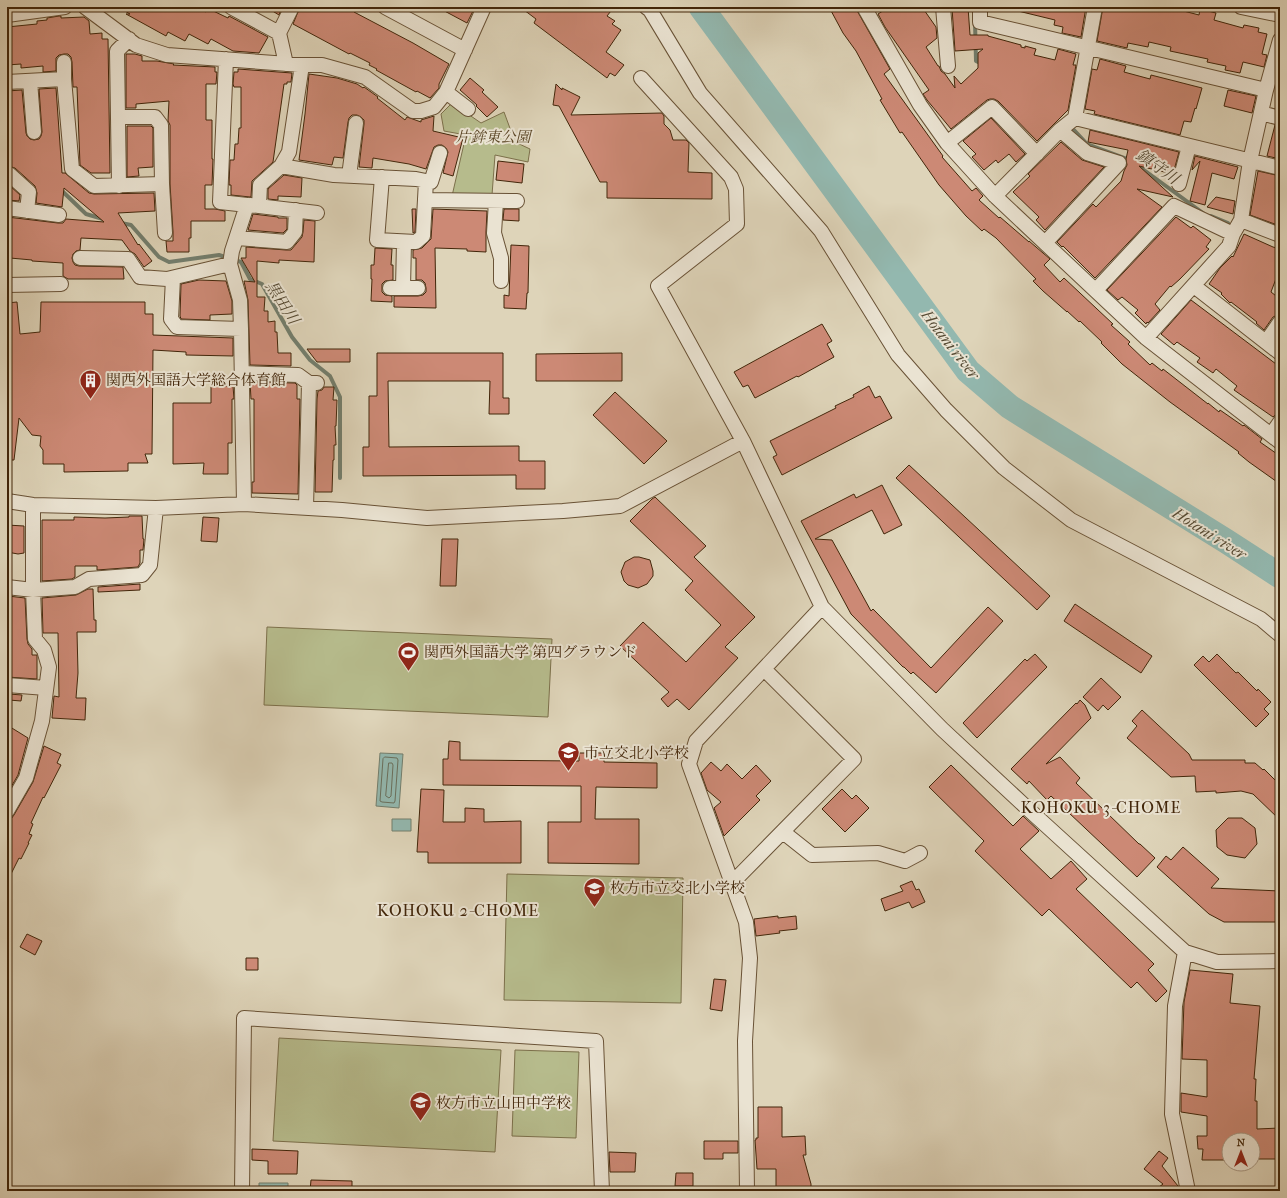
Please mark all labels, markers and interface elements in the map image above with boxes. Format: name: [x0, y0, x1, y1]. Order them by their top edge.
park label: 片鉾東公園: [455, 128, 533, 146]
water label: 鎮守川: [1133, 145, 1184, 189]
water label: 黒田川: [262, 277, 305, 329]
water label: Hotani river: [917, 305, 985, 384]
building icon: 関西外国語大学総合体育館: [77, 367, 103, 400]
place label: 関西外国語大学総合体育館: [106, 371, 286, 389]
water label: Hotani river: [1169, 503, 1252, 564]
sports icon: 関西外国語大学 第四グラウンド: [395, 639, 421, 672]
place label: 関西外国語大学 第四グラウンド: [424, 643, 637, 661]
school or university icon: 市立交北小学校: [556, 740, 582, 773]
place label: 市立交北小学校: [584, 744, 689, 762]
district label: KOHOKU 3-CHOME: [1021, 798, 1181, 817]
school or university icon: 枚方市立交北小学校: [581, 875, 607, 908]
place label: 枚方市立交北小学校: [610, 879, 745, 897]
district label: KOHOKU 2-CHOME: [377, 901, 539, 920]
school or university icon: 枚方市立山田中学校: [408, 1090, 434, 1123]
place label: 枚方市立山田中学校: [436, 1094, 571, 1112]
north arrow: [1221, 1132, 1261, 1172]
text: N: [1237, 1136, 1246, 1149]

